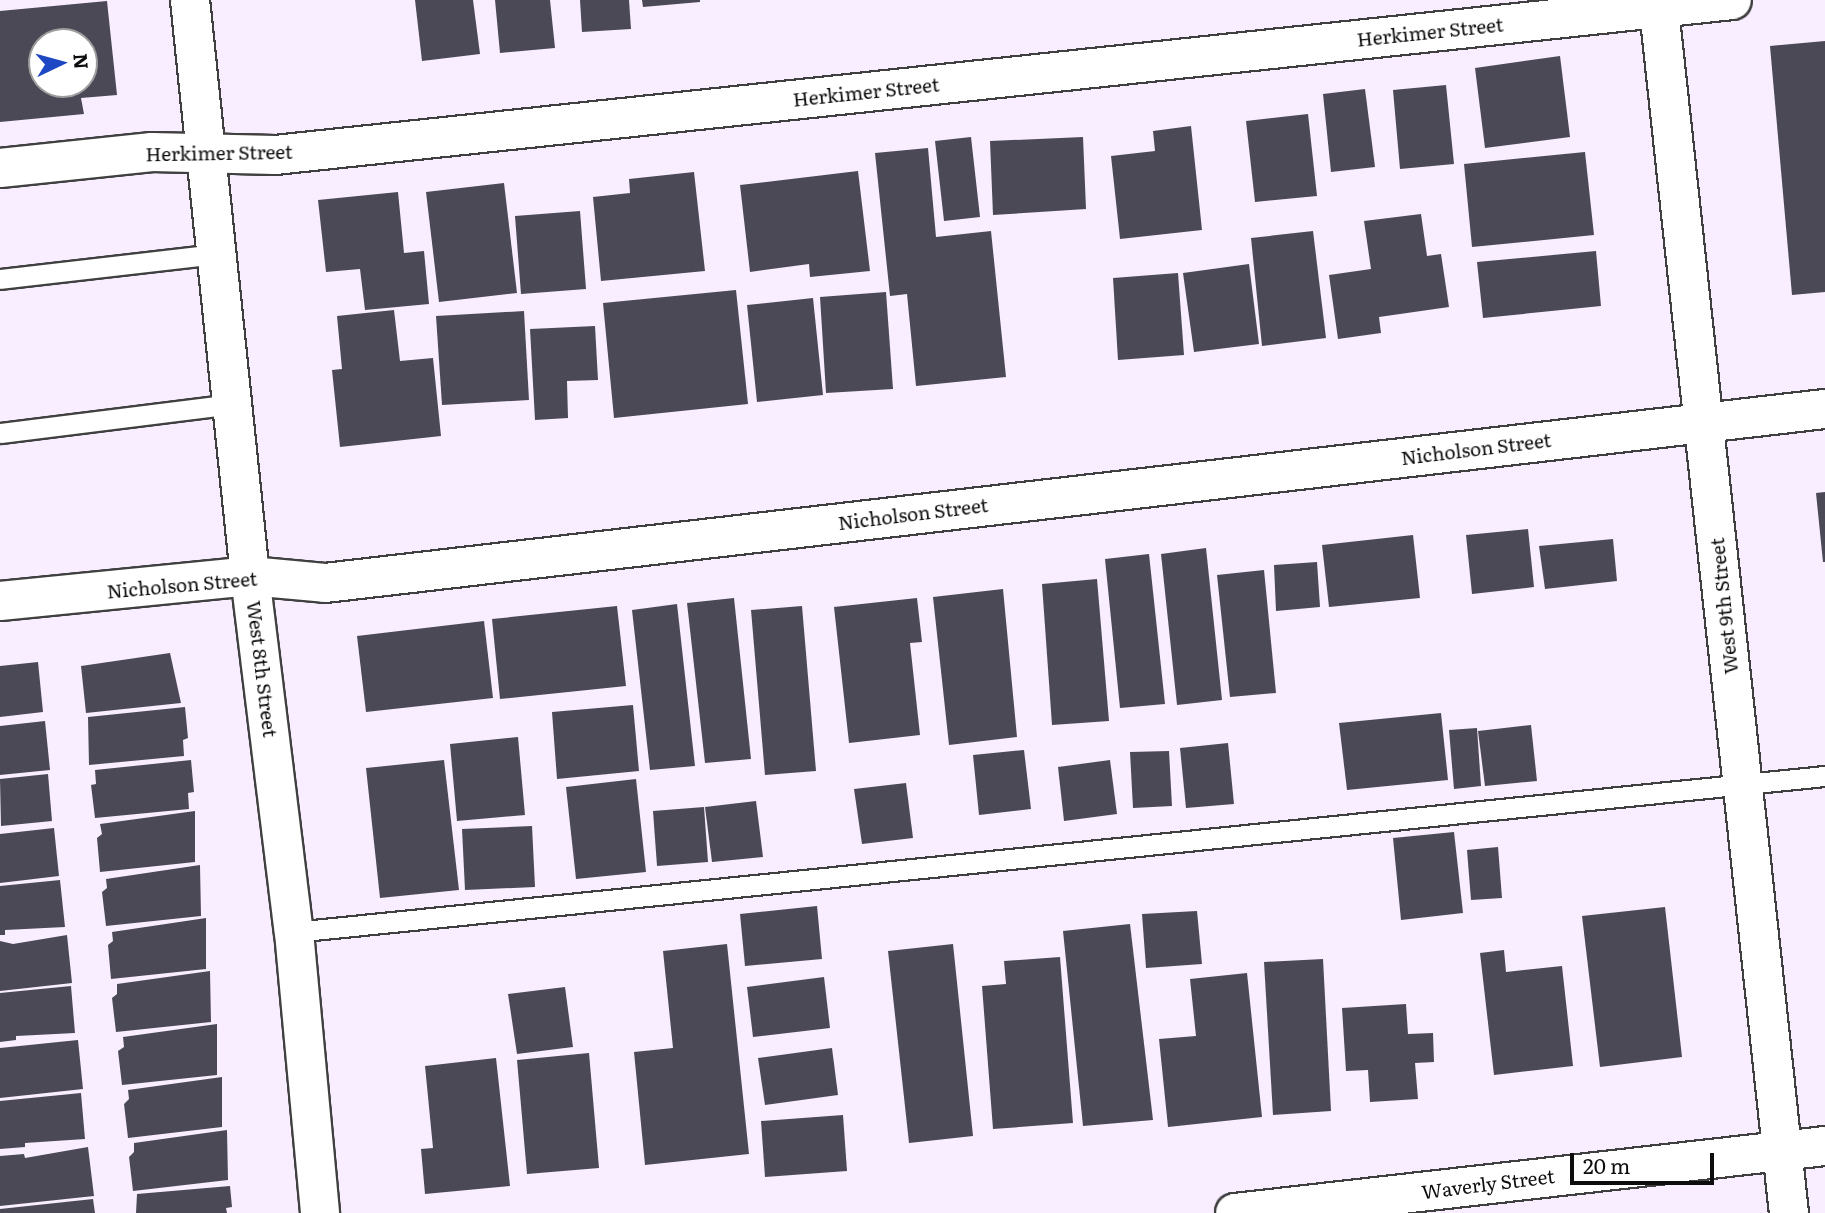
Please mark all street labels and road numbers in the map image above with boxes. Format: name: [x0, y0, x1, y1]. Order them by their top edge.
street label: Herkimer Street: [1356, 13, 1504, 51]
street label: Herkimer Street: [792, 73, 940, 111]
street label: Herkimer Street: [145, 140, 293, 166]
street label: Nicholson Street: [1400, 428, 1552, 470]
street label: Nicholson Street: [837, 493, 989, 535]
street label: West 9th Street: [1706, 537, 1742, 675]
street label: Nicholson Street: [106, 567, 258, 603]
street label: West 8th Street: [242, 599, 282, 739]
street label: Waverly Street: [1420, 1165, 1556, 1203]

